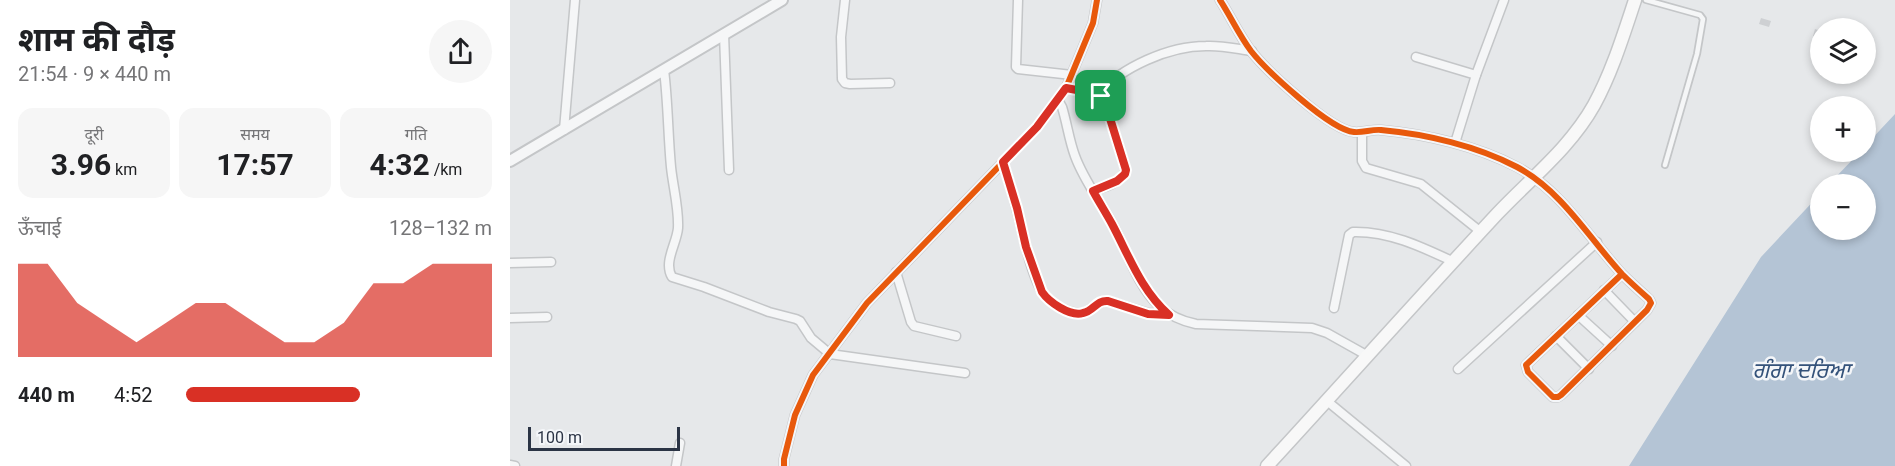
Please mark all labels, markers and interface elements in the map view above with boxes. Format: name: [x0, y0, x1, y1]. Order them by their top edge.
map controls: [1810, 18, 1876, 240]
button: layers: [1810, 18, 1876, 84]
text: शाम की दौड़: [18, 20, 175, 59]
button: share: [429, 20, 492, 83]
text: 21:54 · 9 × 440 m: [18, 62, 171, 86]
pin: [1075, 70, 1126, 121]
icon: arrive: [1084, 79, 1117, 112]
button: +: [1810, 96, 1876, 162]
text: दूरी: [84, 125, 104, 144]
text: समय: [240, 125, 270, 144]
text: गति: [405, 125, 427, 144]
text: 3.96: [51, 147, 111, 182]
text: 17:57: [216, 147, 294, 182]
text: 4:32: [370, 147, 430, 182]
text: km: [111, 160, 137, 179]
text: /km: [430, 160, 462, 179]
button: −: [1810, 174, 1876, 240]
text: ऊँचाई: [18, 216, 61, 240]
text: 128–132 m: [389, 216, 492, 240]
water label: ਗੰਗਾ ਦਰਿਆ: [1752, 358, 1854, 383]
text: 440 m: [18, 383, 75, 407]
text: 4:52: [114, 383, 153, 407]
scale bar: [528, 424, 680, 452]
text: 100 m: [537, 428, 582, 447]

